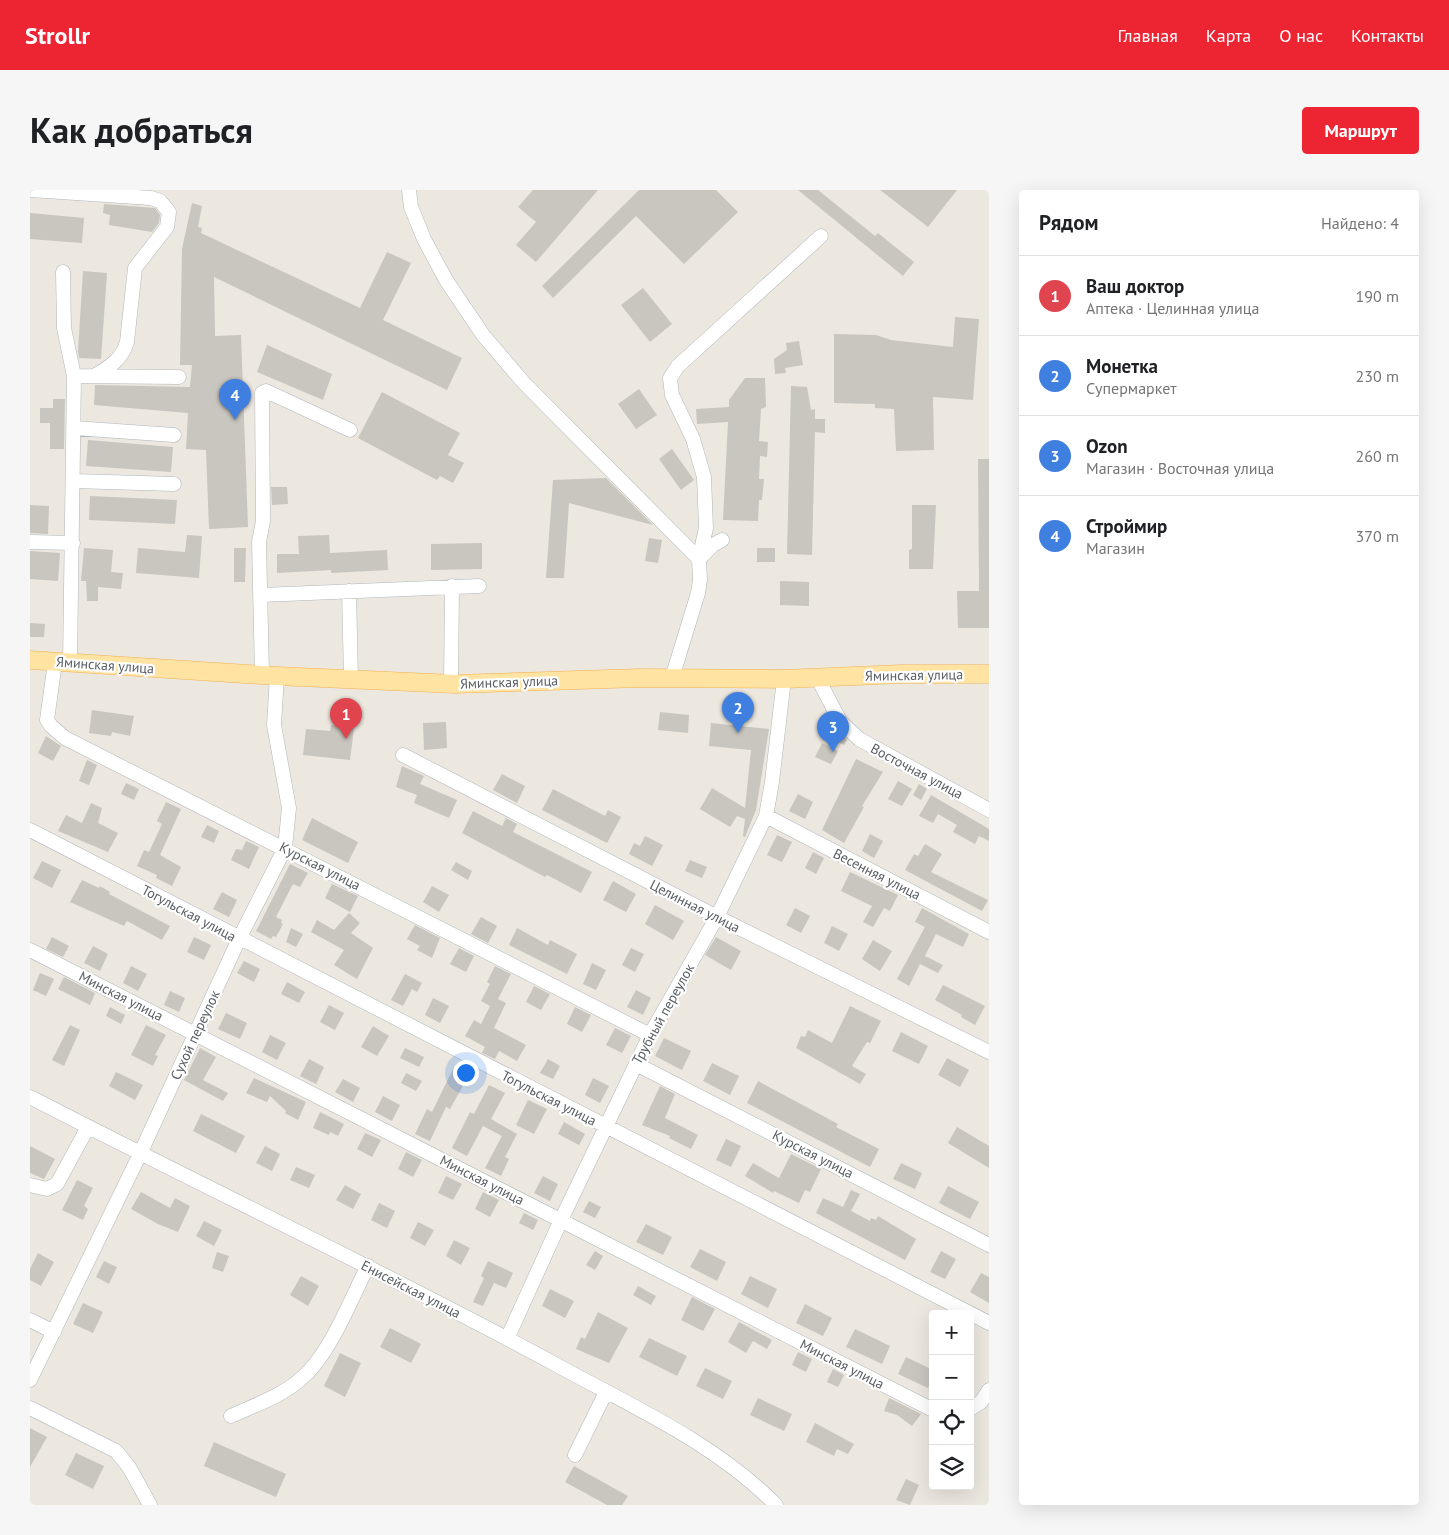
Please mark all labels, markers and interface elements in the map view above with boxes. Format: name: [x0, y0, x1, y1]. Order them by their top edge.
text: Strollr: [25, 20, 90, 51]
text: Главная: [1117, 24, 1178, 47]
text: Карта: [1206, 24, 1251, 47]
text: О нас: [1279, 24, 1323, 47]
text: Контакты: [1351, 24, 1424, 47]
text: Как добраться: [30, 107, 253, 153]
button: Маршрут: [1302, 107, 1419, 154]
text: Рядом: [1039, 209, 1098, 236]
text: Найдено: 4: [1321, 213, 1399, 233]
text: Ваш доктор: [1086, 274, 1184, 298]
text: 1: [1050, 286, 1060, 306]
text: 190 m: [1356, 286, 1399, 306]
text: Аптека · Целинная улица: [1086, 298, 1260, 318]
text: Монетка: [1086, 354, 1158, 378]
text: 2: [1050, 366, 1060, 386]
text: 230 m: [1356, 366, 1399, 386]
text: Супермаркет: [1086, 378, 1177, 398]
pin: 4: [219, 379, 251, 420]
text: Ozon: [1086, 434, 1128, 458]
text: 3: [1050, 446, 1060, 466]
text: 260 m: [1356, 446, 1399, 466]
text: Магазин · Восточная улица: [1086, 458, 1274, 478]
text: Строймир: [1086, 514, 1167, 538]
text: 4: [1050, 526, 1060, 546]
text: 370 m: [1356, 526, 1399, 546]
text: Магазин: [1086, 538, 1145, 558]
street label: Яминская улица: [55, 653, 155, 677]
street label: Яминская улица: [865, 665, 963, 685]
street label: Яминская улица: [460, 671, 558, 693]
pin: 2: [722, 692, 754, 733]
pin: 1: [330, 698, 362, 739]
pin: 3: [817, 711, 849, 752]
street label: Восточная улица: [868, 739, 966, 803]
street label: Курская улица: [276, 838, 364, 894]
street label: Весенняя улица: [830, 844, 924, 904]
street label: Целинная улица: [647, 876, 743, 936]
street label: Тогульская улица: [139, 881, 239, 945]
street label: Трубный переулок: [628, 960, 698, 1068]
street label: Минская улица: [76, 967, 166, 1025]
street label: Сухой переулок: [166, 987, 224, 1083]
your location: [453, 1060, 479, 1086]
street label: Тогульская улица: [498, 1066, 600, 1130]
street label: Курская улица: [769, 1126, 857, 1182]
street label: Минская улица: [437, 1151, 527, 1209]
street label: Енисейская улица: [358, 1256, 464, 1322]
map controls: [929, 1310, 974, 1490]
button: +: [929, 1310, 974, 1355]
street label: Минская улица: [797, 1335, 887, 1393]
button: −: [929, 1355, 974, 1400]
button: locate: [929, 1400, 974, 1445]
button: layers: [929, 1445, 974, 1490]

